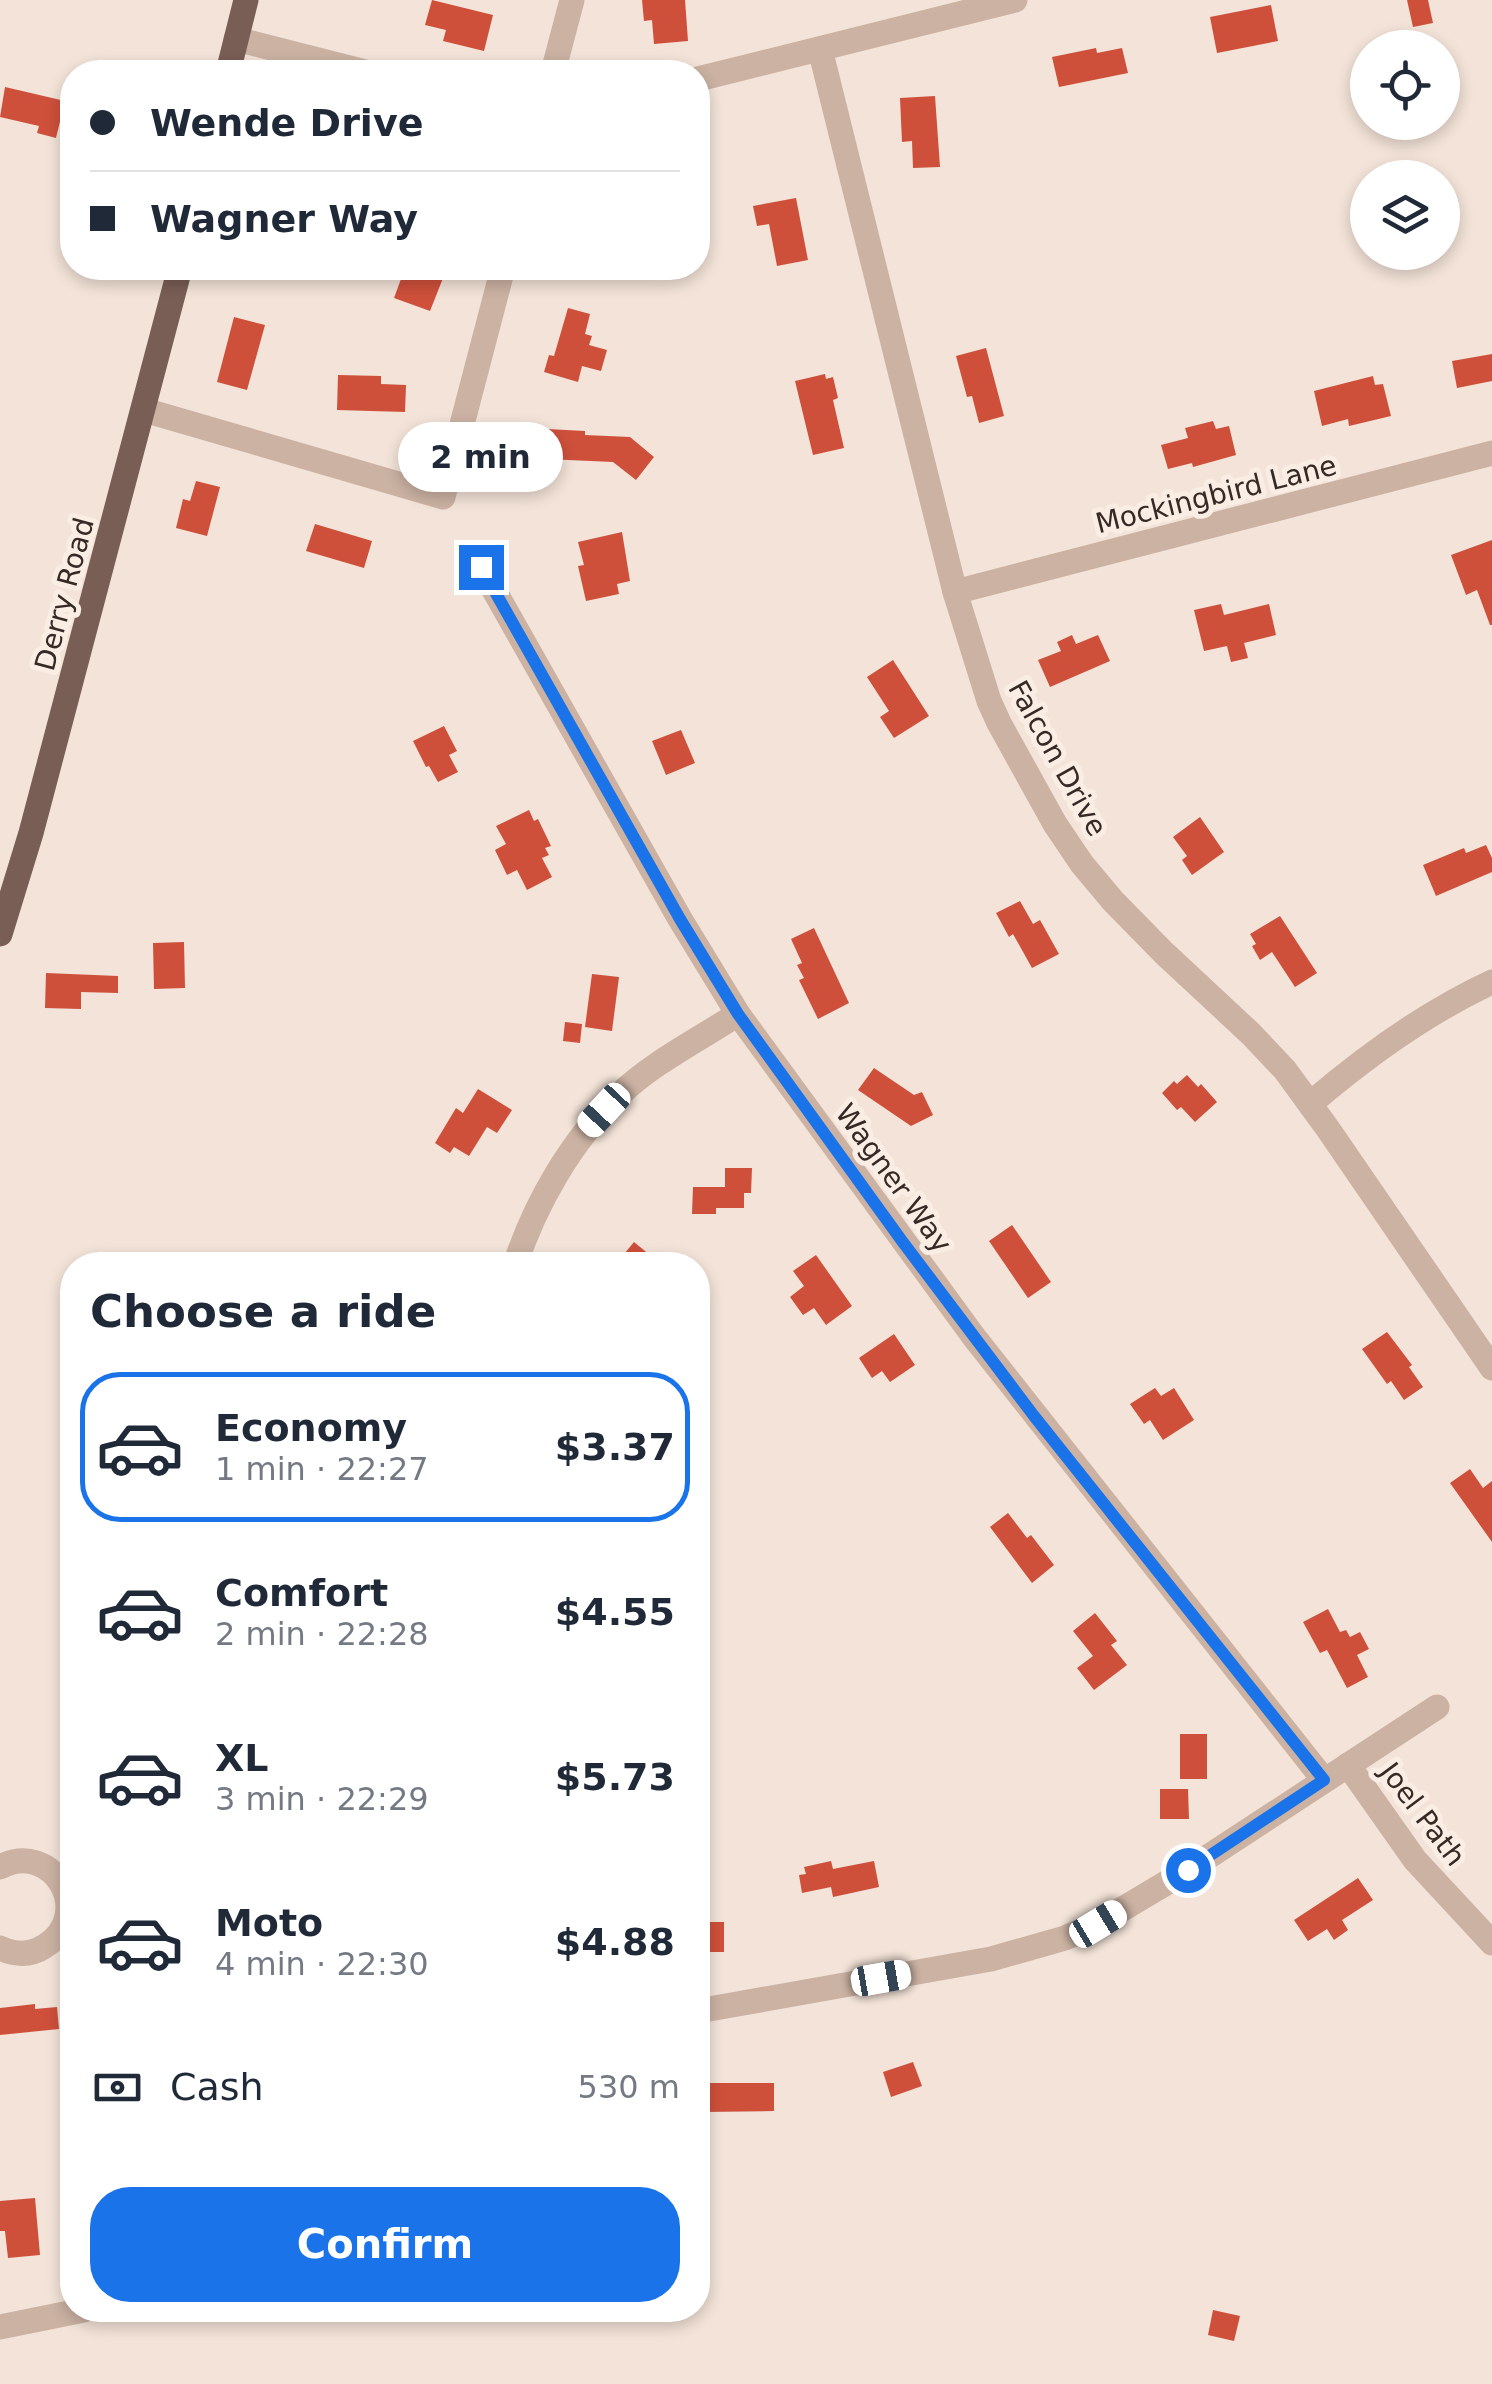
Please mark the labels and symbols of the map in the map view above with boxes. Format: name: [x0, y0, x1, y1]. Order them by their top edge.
callout: 2 min: [398, 422, 564, 492]
street label: Mockingbird Lane: [1092, 449, 1340, 540]
street label: Derry Road: [28, 514, 101, 674]
route end: [459, 545, 504, 590]
street label: Falcon Drive: [1001, 675, 1114, 842]
car: [573, 1078, 635, 1142]
street label: Wagner Way: [829, 1097, 959, 1259]
street label: Joel Path: [1372, 1755, 1472, 1872]
route start: [1166, 1848, 1211, 1893]
car: [1065, 1896, 1131, 1952]
car: [849, 1958, 913, 1998]

